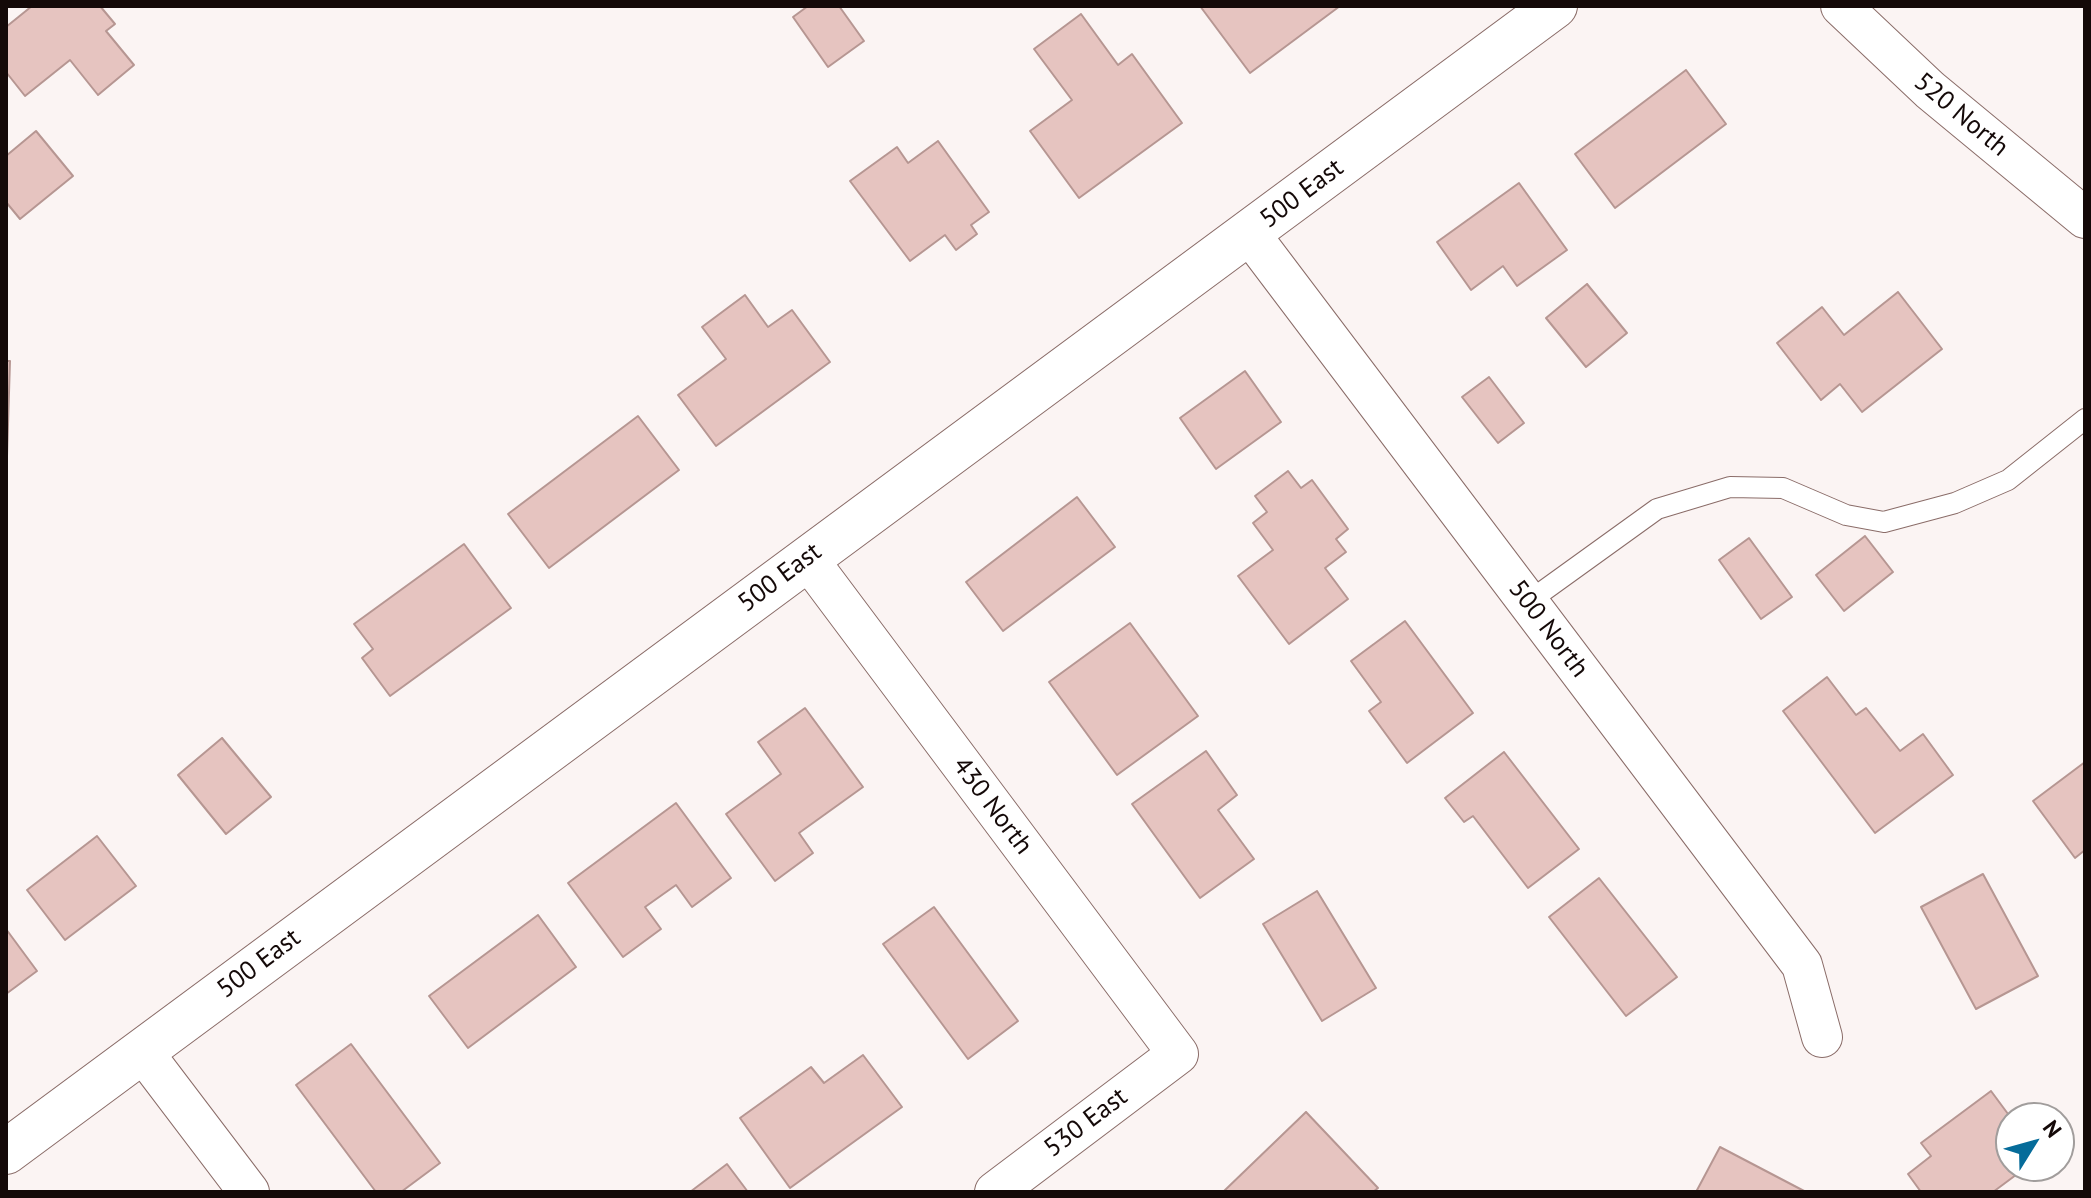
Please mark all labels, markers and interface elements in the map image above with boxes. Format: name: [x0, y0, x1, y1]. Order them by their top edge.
street label: 520 North: [1907, 67, 2015, 163]
street label: 500 East: [1254, 153, 1350, 235]
street label: 500 East: [732, 537, 828, 619]
street label: 500 North: [1501, 574, 1595, 684]
street label: 430 North: [945, 751, 1039, 861]
street label: 500 East: [211, 923, 307, 1005]
street label: 530 East: [1038, 1082, 1134, 1164]
north arrow: [1995, 1102, 2075, 1182]
text: N: [2037, 1115, 2068, 1143]

